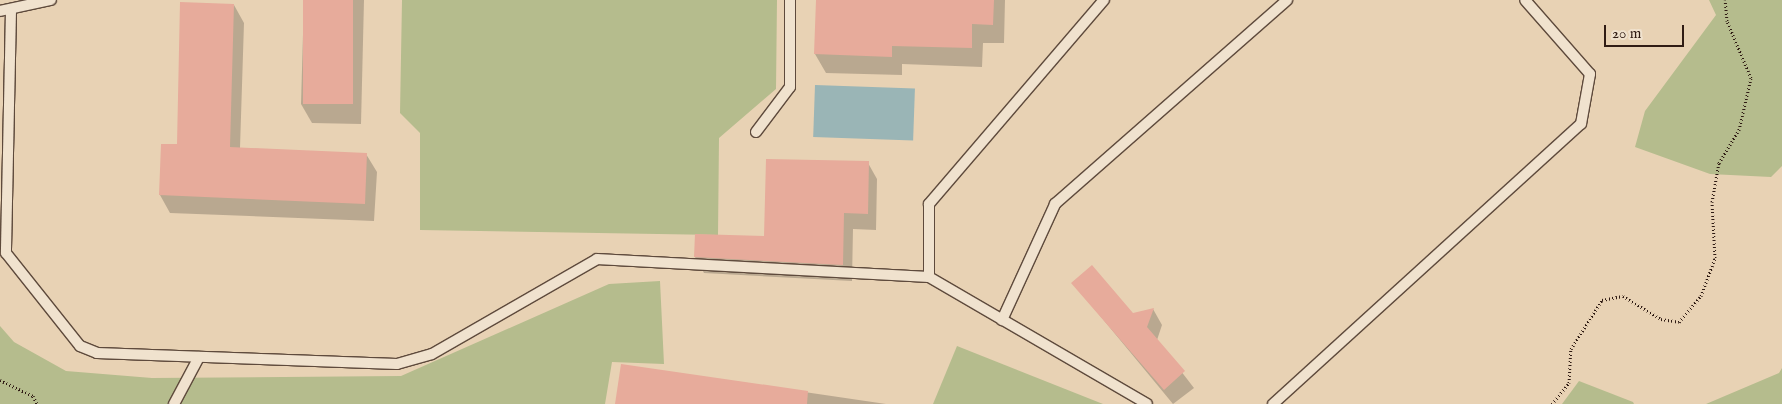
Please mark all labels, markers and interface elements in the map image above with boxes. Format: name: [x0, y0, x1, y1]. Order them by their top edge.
scale bar: [1607, 15, 1687, 47]
text: 20 m: [1612, 24, 1641, 43]

